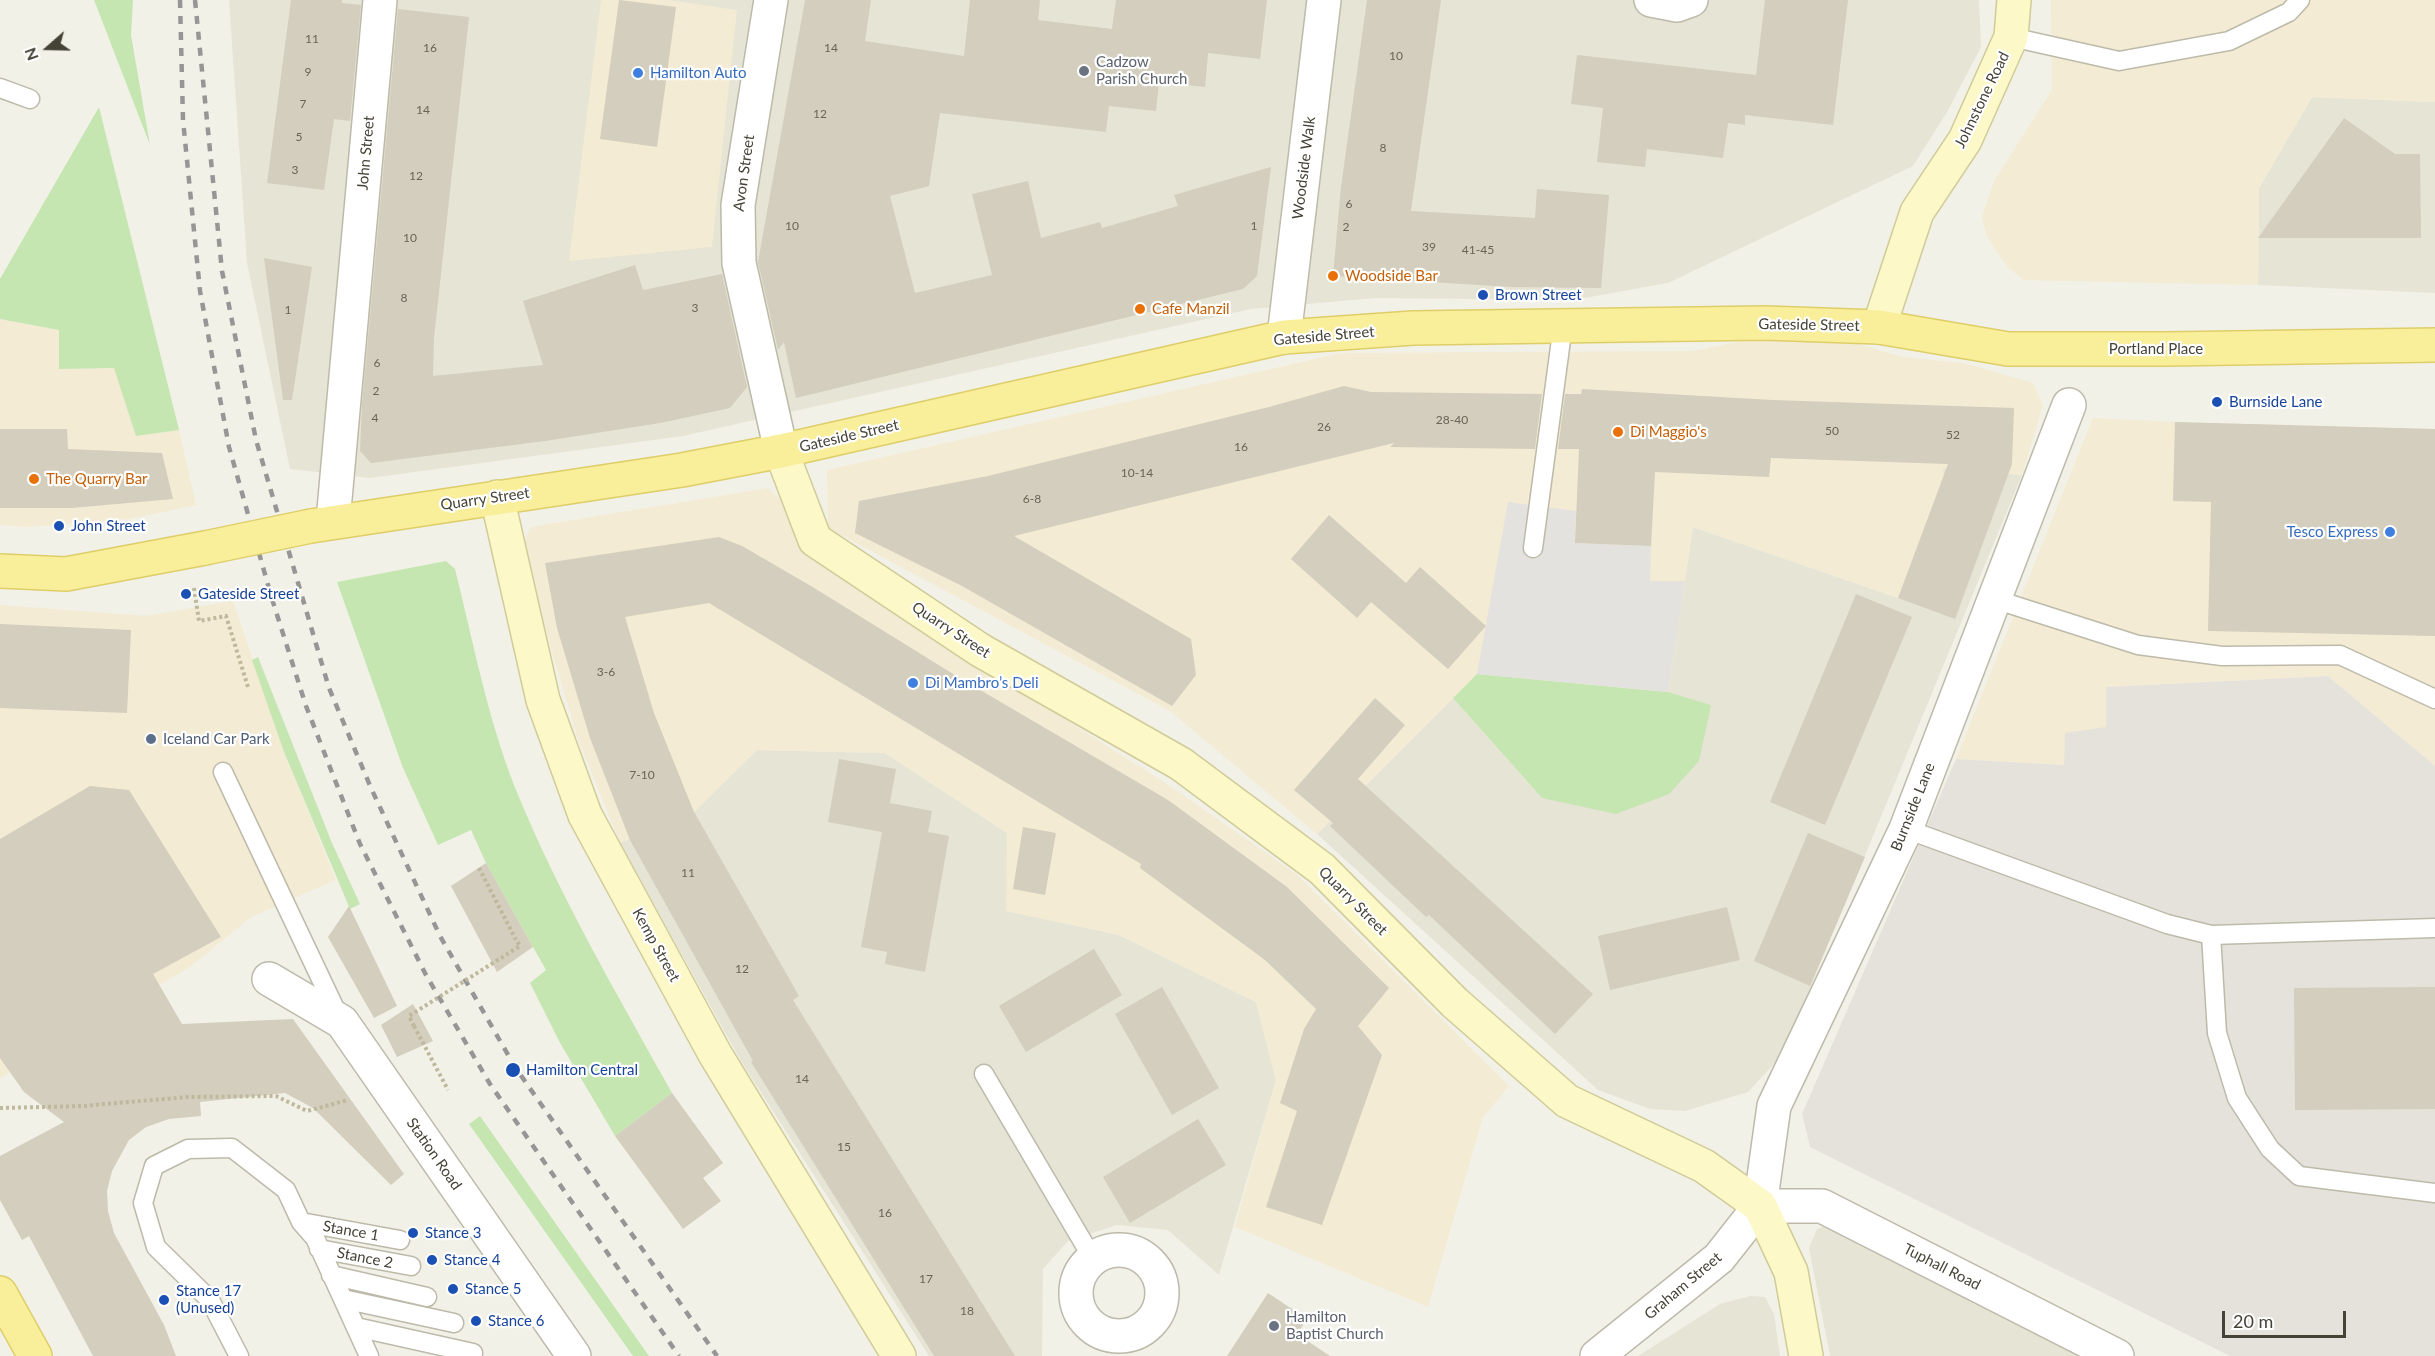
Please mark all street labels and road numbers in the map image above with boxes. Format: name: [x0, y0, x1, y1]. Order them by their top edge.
street label: Johnstone Road: [1951, 49, 2013, 151]
street label: John Street: [354, 115, 378, 191]
street label: Woodside Walk: [1289, 115, 1319, 221]
street label: Avon Street: [730, 133, 758, 213]
street label: Gateside Street: [1758, 315, 1860, 335]
street label: Gateside Street: [1273, 323, 1375, 349]
street label: Portland Place: [2109, 340, 2203, 358]
street label: Gateside Street: [798, 416, 900, 456]
street label: Quarry Street: [439, 484, 531, 514]
street label: Quarry Street: [908, 598, 994, 662]
street label: Burnside Lane: [1887, 760, 1939, 854]
street label: Quarry Street: [1315, 863, 1391, 939]
street label: Kemp Street: [628, 905, 684, 985]
street label: Station Road: [403, 1115, 465, 1193]
street label: Stance 1: [322, 1217, 380, 1245]
street label: Tuphall Road: [1900, 1240, 1984, 1294]
street label: Stance 2: [336, 1244, 394, 1272]
street label: Graham Street: [1641, 1249, 1725, 1323]

